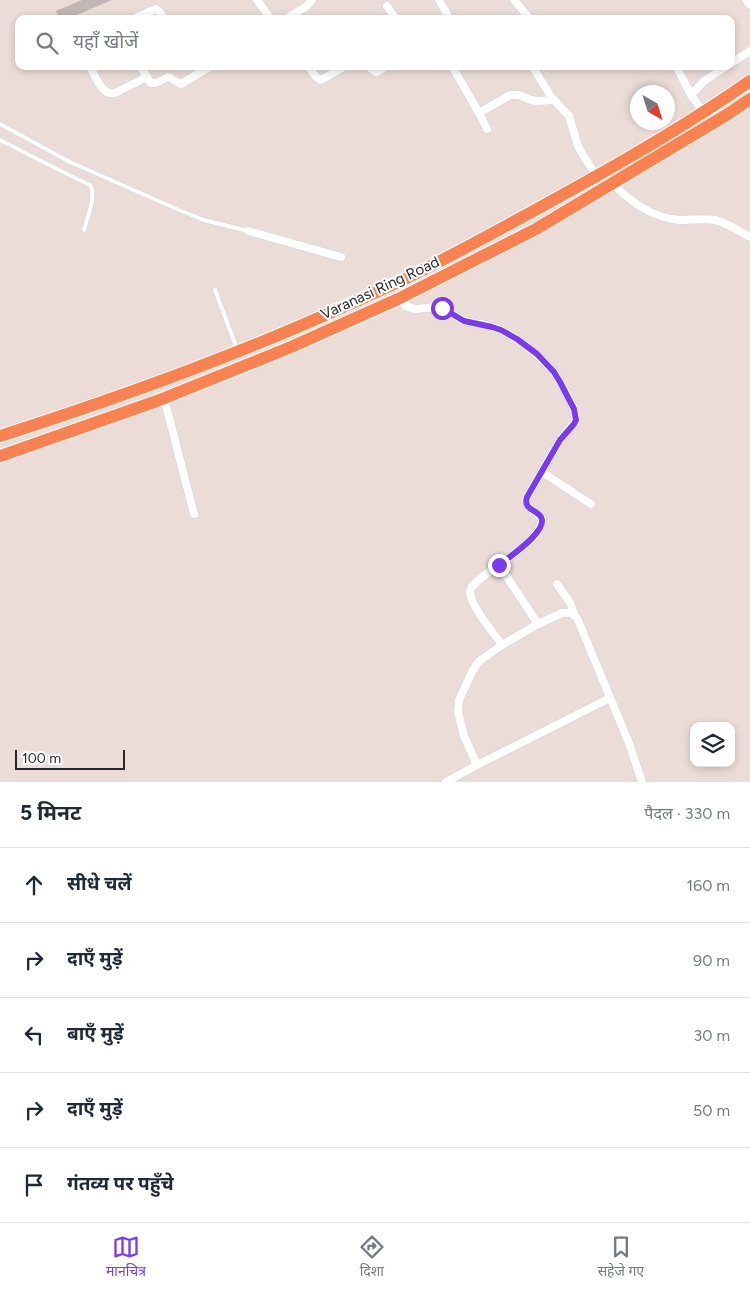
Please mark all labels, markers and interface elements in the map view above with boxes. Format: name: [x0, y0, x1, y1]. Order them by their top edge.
search box: [15, 15, 735, 70]
icon: search: [33, 29, 61, 57]
text: यहाँ खोजें: [73, 30, 138, 53]
north arrow: [630, 85, 675, 130]
street label: Varanasi Ring Road: [318, 253, 442, 323]
route start: [431, 297, 454, 320]
route end: [488, 554, 511, 577]
map controls: [690, 722, 735, 767]
button: layers: [690, 722, 735, 767]
scale bar: [15, 747, 125, 770]
text: 100 m: [22, 750, 61, 767]
text: 5 मिनट: [20, 800, 81, 825]
text: पैदल · 330 m: [644, 804, 730, 823]
icon: ahead: [20, 871, 48, 899]
text: सीधे चलें: [67, 872, 131, 895]
text: 160 m: [687, 876, 730, 895]
icon: right: [20, 946, 48, 974]
text: दाएँ मुड़ें: [67, 947, 123, 970]
text: 90 m: [693, 951, 730, 970]
icon: left: [20, 1021, 48, 1049]
text: बाएँ मुड़ें: [67, 1022, 124, 1045]
text: 30 m: [693, 1026, 730, 1045]
icon: right: [20, 1096, 48, 1124]
text: दाएँ मुड़ें: [67, 1097, 123, 1120]
text: 50 m: [693, 1101, 730, 1120]
icon: arrive: [20, 1171, 48, 1199]
text: गंतव्य पर पहुँचे: [67, 1172, 174, 1195]
tab: मानचित्र: [106, 1233, 146, 1282]
tab: दिशा: [358, 1233, 386, 1282]
tab: सहेजे गए: [598, 1233, 644, 1282]

